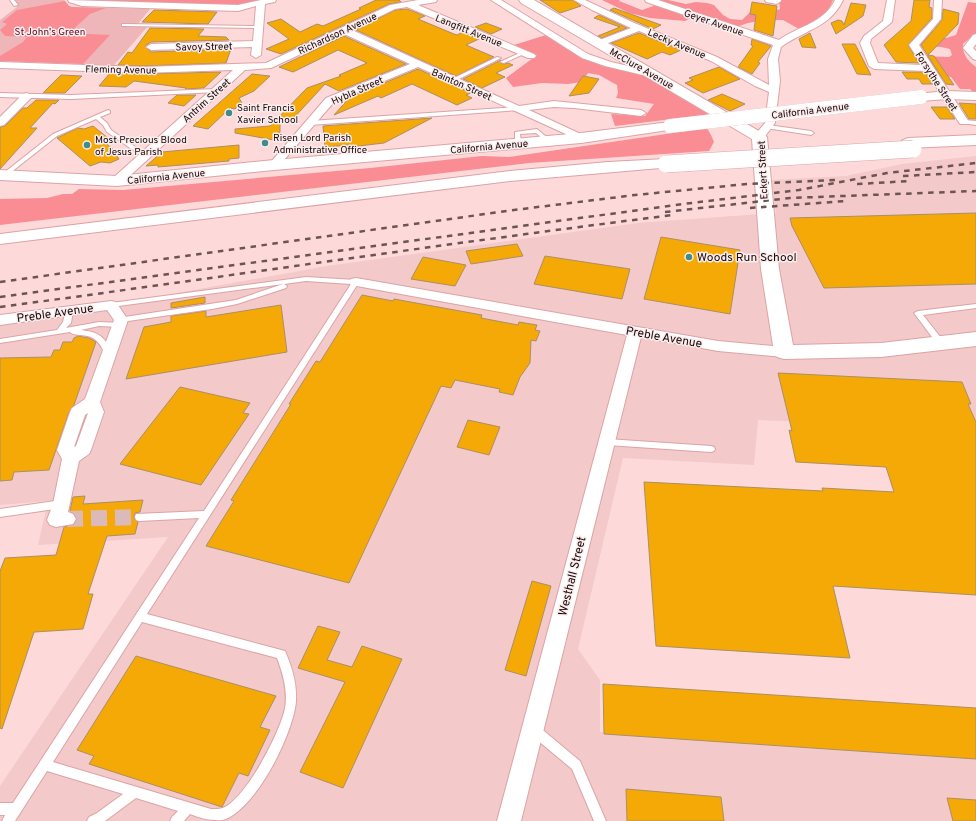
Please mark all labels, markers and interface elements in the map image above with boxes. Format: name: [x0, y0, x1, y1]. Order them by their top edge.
street label: Geyer Avenue: [682, 7, 745, 40]
street label: Richardson Avenue: [296, 10, 379, 58]
street label: Langfitt Avenue: [433, 12, 504, 51]
park label: St John's Green: [15, 26, 85, 39]
street label: Lecky Avenue: [645, 26, 707, 62]
street label: Savoy Street: [175, 40, 233, 54]
street label: McClure Avenue: [607, 46, 676, 93]
street label: Forsythe Street: [912, 49, 960, 114]
street label: Fleming Avenue: [85, 63, 157, 78]
street label: Bainton Street: [429, 66, 494, 105]
street label: Hybla Street: [330, 74, 386, 109]
street label: Antrim Street: [180, 76, 234, 126]
street label: California Avenue: [771, 100, 850, 123]
place label: Saint Francis Xavier School: [237, 102, 298, 127]
marker: Saint Francis Xavier School: [224, 108, 234, 118]
place label: Risen Lord Parish Administrative Office: [273, 132, 367, 157]
place label: Most Precious Blood of Jesus Parish: [95, 134, 187, 159]
marker: Risen Lord Parish Administrative Office: [260, 138, 270, 148]
street label: California Avenue: [450, 138, 529, 157]
marker: Most Precious Blood of Jesus Parish: [82, 140, 92, 150]
street label: Eckert Street: [755, 140, 772, 200]
street label: California Avenue: [127, 167, 206, 188]
place label: Woods Run School: [697, 250, 797, 266]
marker: Woods Run School: [684, 252, 694, 262]
street label: Preble Avenue: [16, 301, 94, 327]
street label: Preble Avenue: [624, 323, 703, 353]
street label: Westhall Street: [555, 535, 591, 618]

